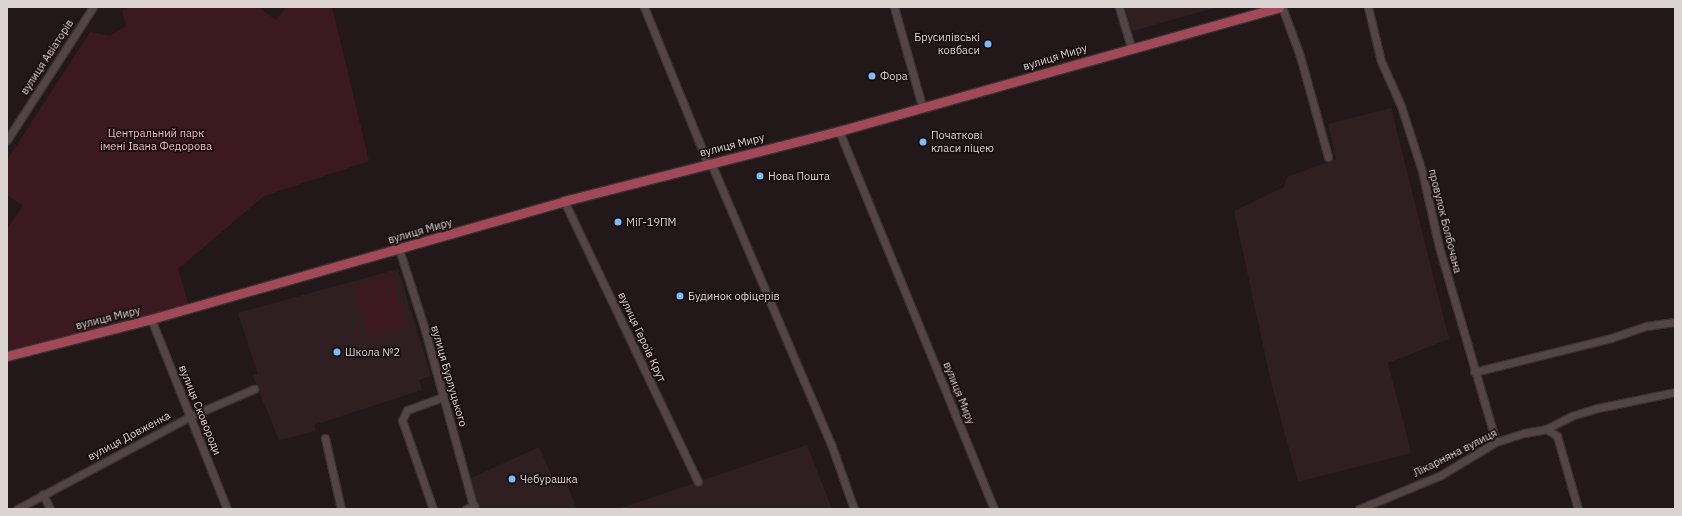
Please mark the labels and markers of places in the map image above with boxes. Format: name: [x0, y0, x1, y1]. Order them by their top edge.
place label: Брусилівські ковбаси: [914, 31, 980, 57]
marker: Брусилівські ковбаси: [983, 39, 993, 49]
place label: Фора: [880, 69, 908, 83]
marker: Фора: [867, 71, 877, 81]
place label: Початкові класи ліцею: [931, 129, 994, 155]
marker: Початкові класи ліцею: [918, 137, 928, 147]
place label: Нова Пошта: [768, 169, 830, 183]
marker: Нова Пошта: [755, 171, 765, 181]
place label: МіГ-19ПМ: [626, 215, 677, 229]
marker: МіГ-19ПМ: [613, 217, 623, 227]
place label: Будинок офіцерів: [688, 289, 780, 303]
marker: Будинок офіцерів: [675, 291, 685, 301]
place label: Школа №2: [345, 345, 400, 359]
marker: Школа №2: [332, 347, 342, 357]
place label: Чебурашка: [520, 472, 578, 486]
marker: Чебурашка: [507, 474, 517, 484]

